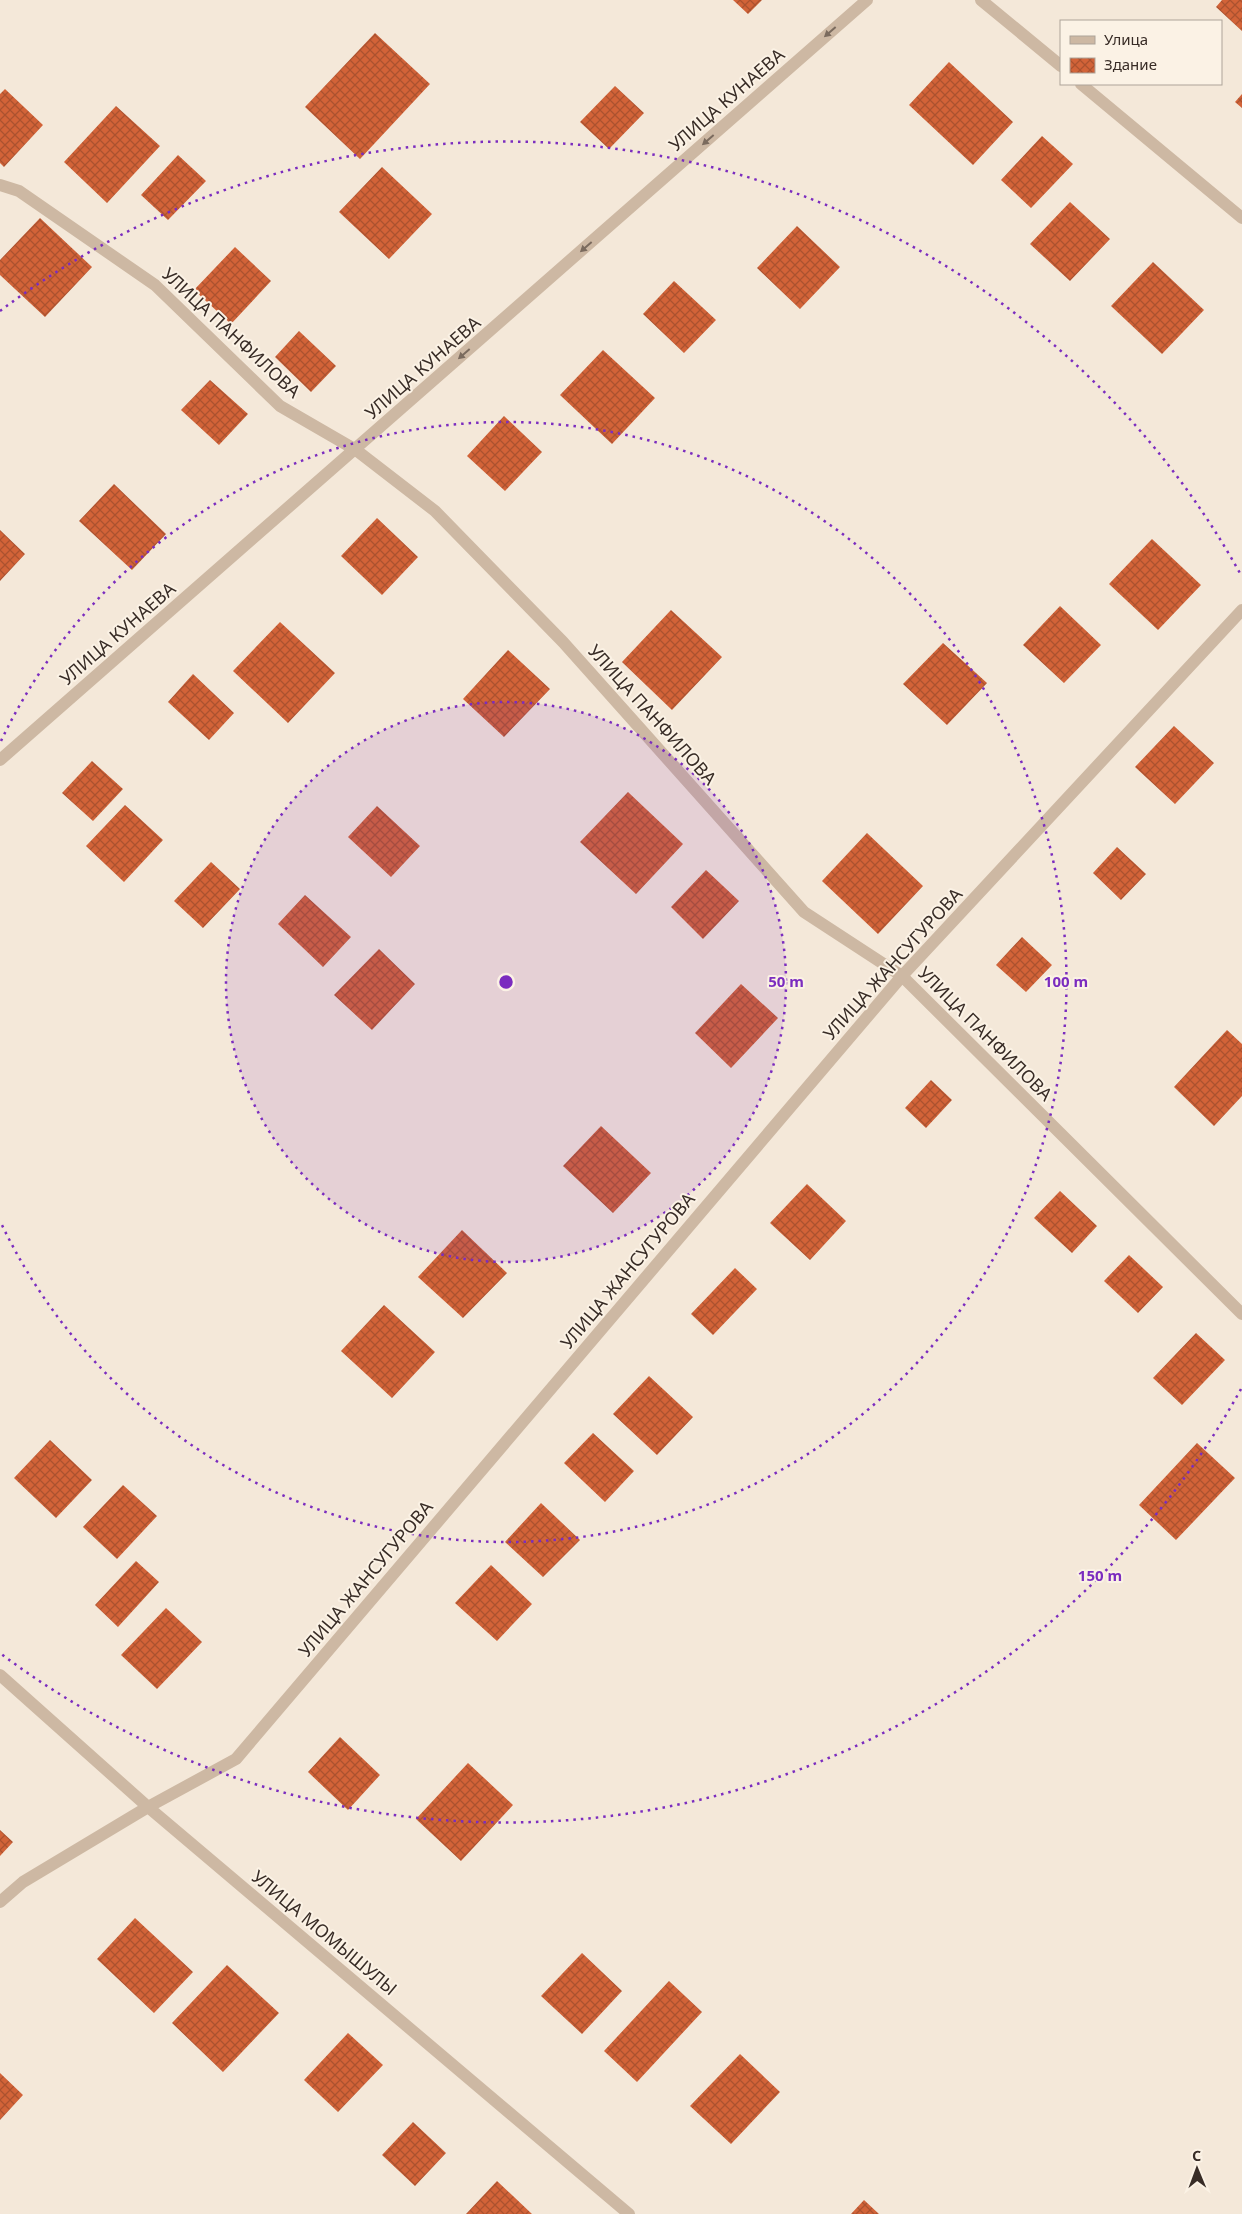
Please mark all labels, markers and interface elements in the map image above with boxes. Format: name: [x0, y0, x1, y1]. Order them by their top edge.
legend: [1060, 20, 1222, 85]
one-way arrow: [825, 26, 837, 38]
text: Улица: [1104, 29, 1148, 49]
street label: УЛИЦА КУНАЕВА: [664, 42, 790, 156]
text: Здание: [1104, 54, 1157, 74]
one-way arrow: [702, 134, 715, 145]
one-way arrow: [581, 241, 593, 253]
street label: УЛИЦА ПАНФИЛОВА: [157, 262, 306, 403]
street label: УЛИЦА КУНАЕВА: [360, 310, 486, 424]
one-way arrow: [459, 348, 471, 360]
street label: УЛИЦА КУНАЕВА: [55, 576, 181, 690]
street label: УЛИЦА ПАНФИЛОВА: [583, 639, 723, 790]
street label: УЛИЦА ЖАНСУГУРОВА: [817, 882, 967, 1045]
street label: УЛИЦА ПАНФИЛОВА: [913, 961, 1059, 1106]
text: 50 m: [768, 971, 804, 991]
text: 100 m: [1044, 971, 1088, 991]
centre of rings: [497, 973, 515, 991]
street label: УЛИЦА ЖАНСУГУРОВА: [555, 1187, 700, 1353]
street label: УЛИЦА ЖАНСУГУРОВА: [293, 1495, 438, 1661]
text: 150 m: [1078, 1565, 1122, 1585]
street label: УЛИЦА МОМЫШУЛЫ: [247, 1864, 402, 2000]
north arrow: [1172, 2144, 1222, 2194]
text: С: [1192, 2146, 1201, 2165]

